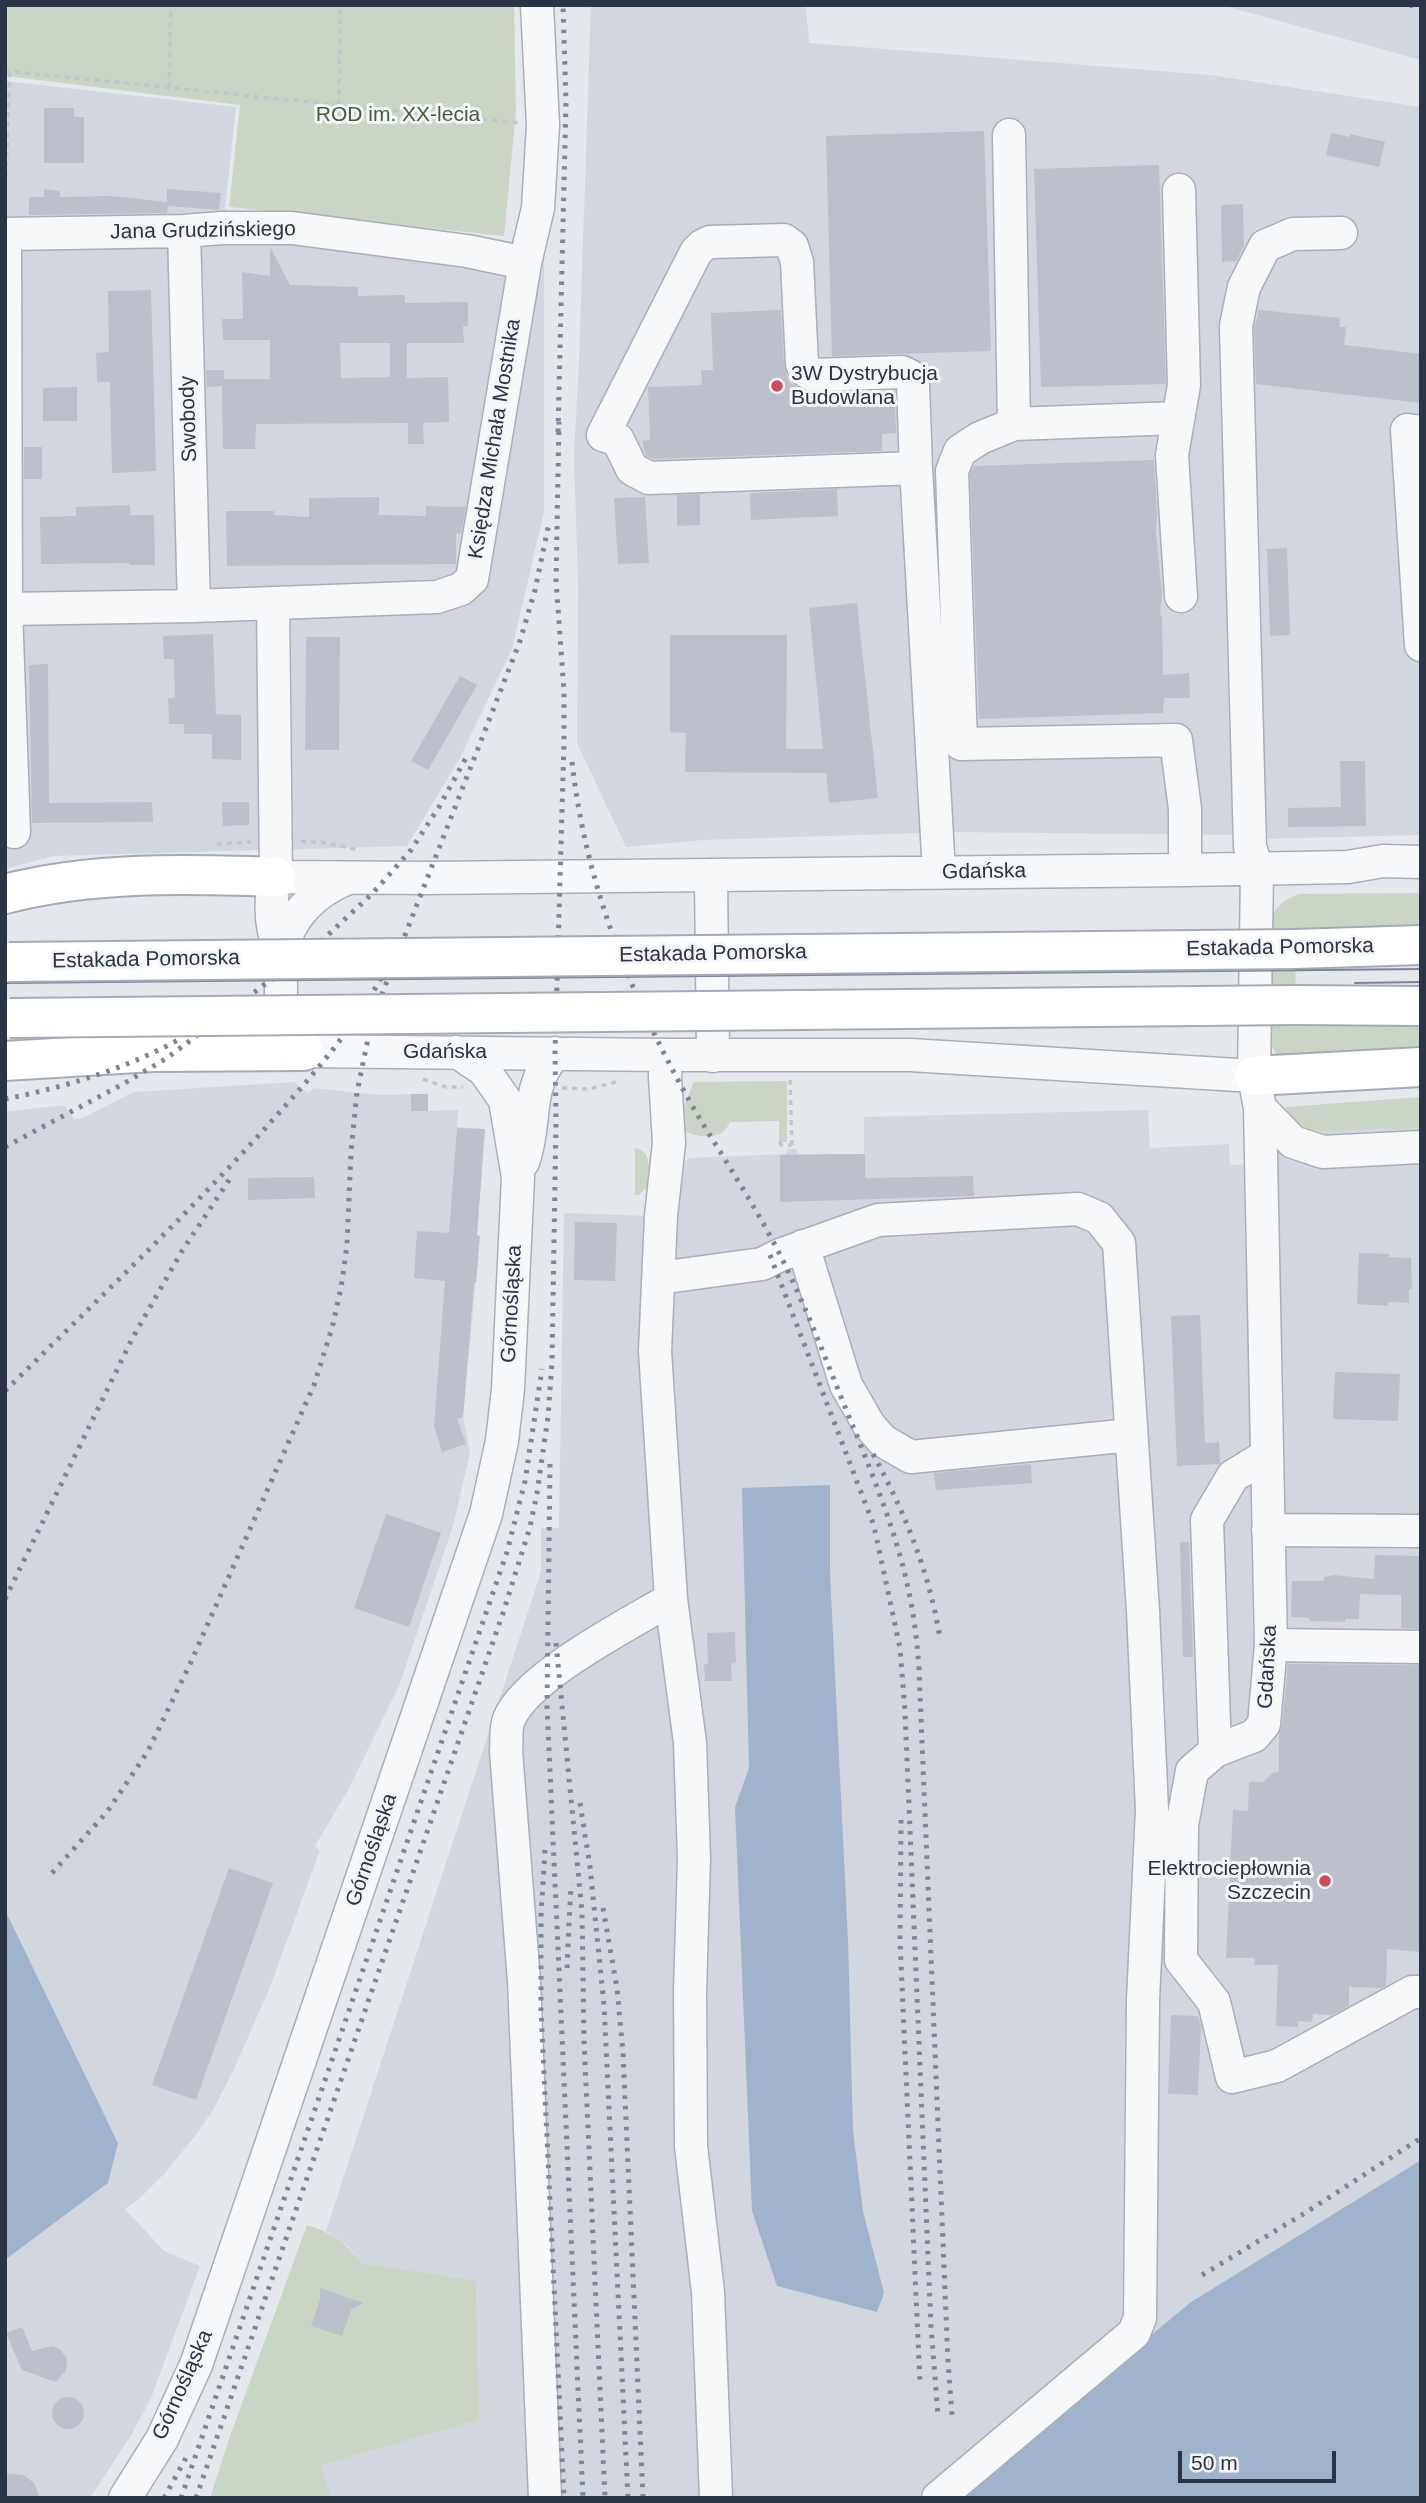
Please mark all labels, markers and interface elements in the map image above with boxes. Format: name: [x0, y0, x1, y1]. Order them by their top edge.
park label: ROD im. XX-lecia: [316, 102, 480, 128]
street label: Jana Grudzińskiego: [110, 217, 296, 245]
street label: Księdza Michała Mostnika: [464, 317, 526, 561]
place label: 3W Dystrybucja Budowlana: [791, 361, 938, 411]
street label: Swobody: [175, 375, 203, 463]
marker: 3W Dystrybucja Budowlana: [769, 378, 785, 394]
street label: Gdańska: [942, 859, 1026, 885]
street label: Estakada Pomorska: [1186, 934, 1374, 962]
street label: Estakada Pomorska: [619, 940, 807, 968]
street label: Estakada Pomorska: [52, 946, 240, 974]
street label: Gdańska: [403, 1039, 487, 1065]
street label: Górnośląska: [496, 1244, 528, 1364]
street label: Gdańska: [1253, 1624, 1283, 1710]
street label: Górnośląska: [341, 1790, 403, 1910]
place label: Elektrociepłownia Szczecin: [1148, 1856, 1311, 1906]
marker: Elektrociepłownia Szczecin: [1317, 1873, 1333, 1889]
street label: Górnośląska: [148, 2326, 218, 2444]
scale bar: [1181, 2436, 1338, 2480]
text: 50 m: [1191, 2451, 1238, 2474]

